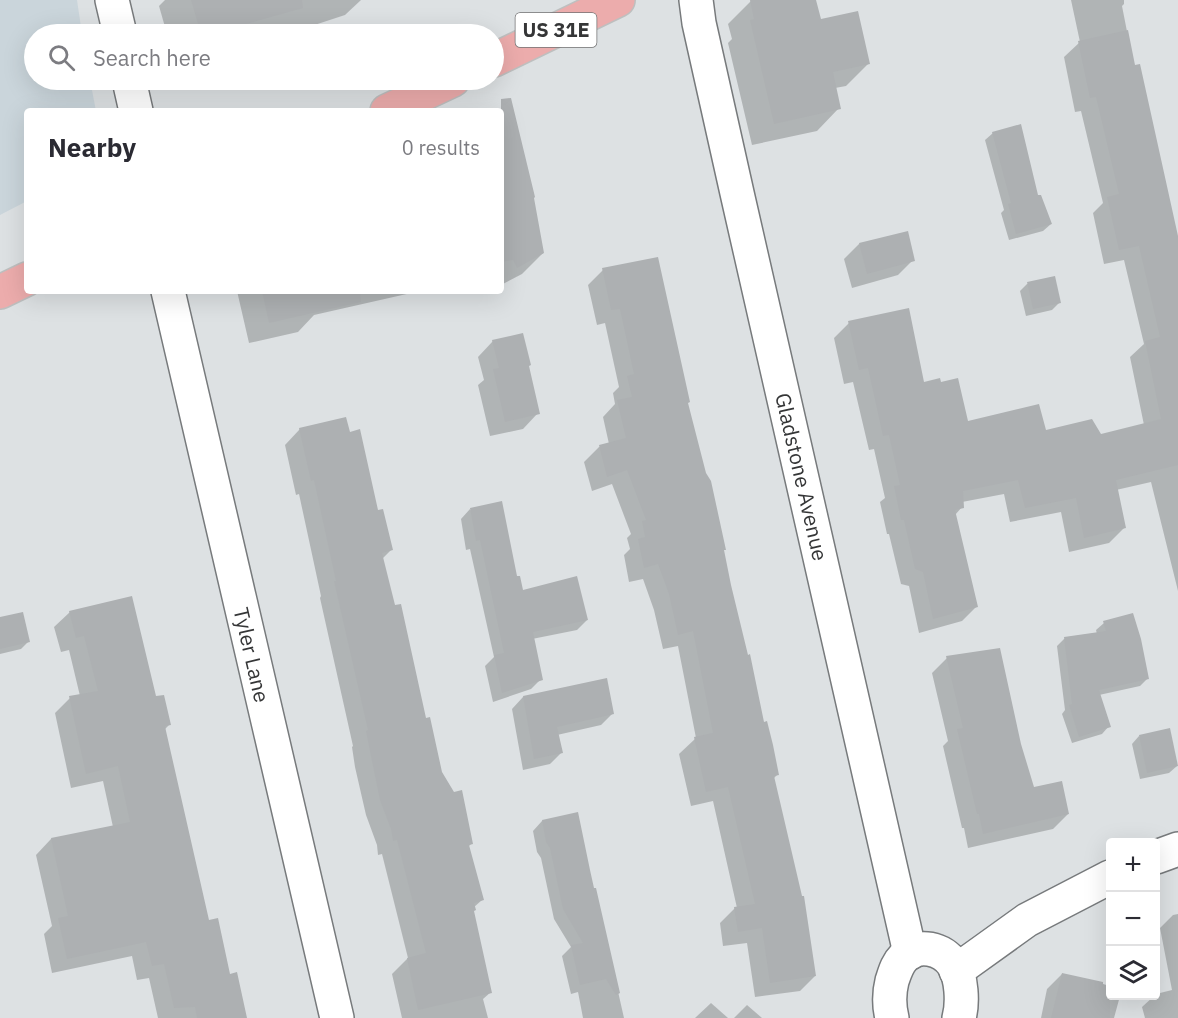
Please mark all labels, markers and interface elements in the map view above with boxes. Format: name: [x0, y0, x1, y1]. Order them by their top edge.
road number: US 31E: [516, 13, 596, 47]
search box: [24, 24, 504, 90]
icon: search: [45, 41, 78, 74]
text: Search here: [93, 43, 211, 72]
text: Nearby: [48, 130, 136, 164]
text: 0 results: [402, 134, 480, 161]
street label: Gladstone Avenue: [769, 390, 835, 563]
street label: Tyler Lane: [227, 604, 276, 705]
map controls: [1106, 838, 1160, 1000]
button: +: [1106, 838, 1160, 892]
button: −: [1106, 892, 1160, 946]
button: layers: [1106, 946, 1160, 1000]

